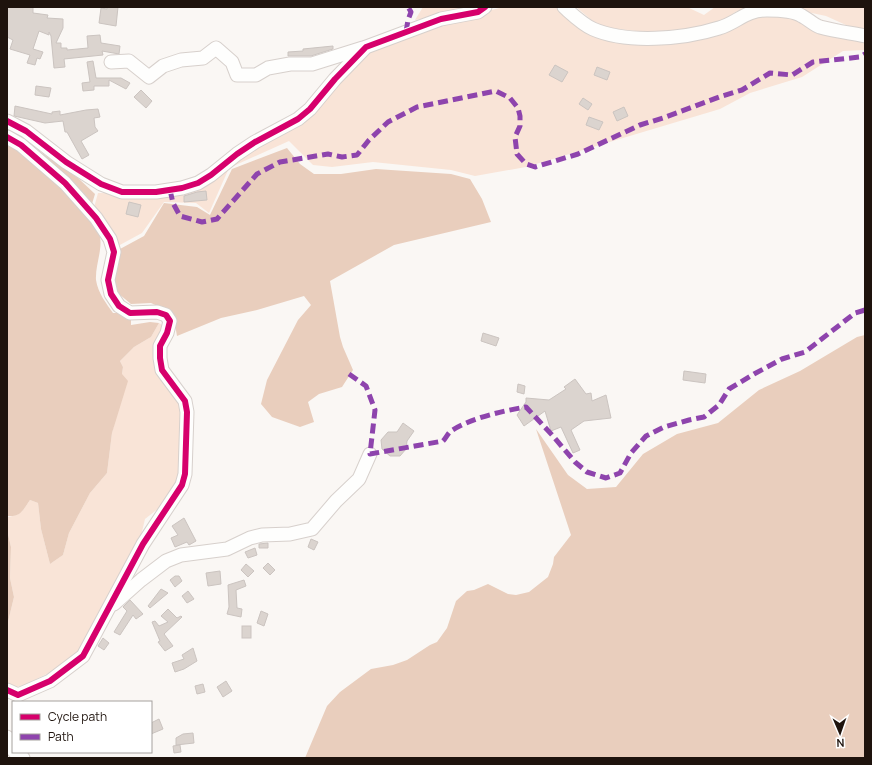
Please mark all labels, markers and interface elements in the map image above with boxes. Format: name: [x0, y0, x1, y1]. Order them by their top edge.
legend: [12, 701, 152, 753]
text: Cycle path: [48, 708, 107, 725]
north arrow: [820, 713, 860, 753]
text: Path: [48, 728, 74, 745]
text: N: [836, 736, 845, 751]

